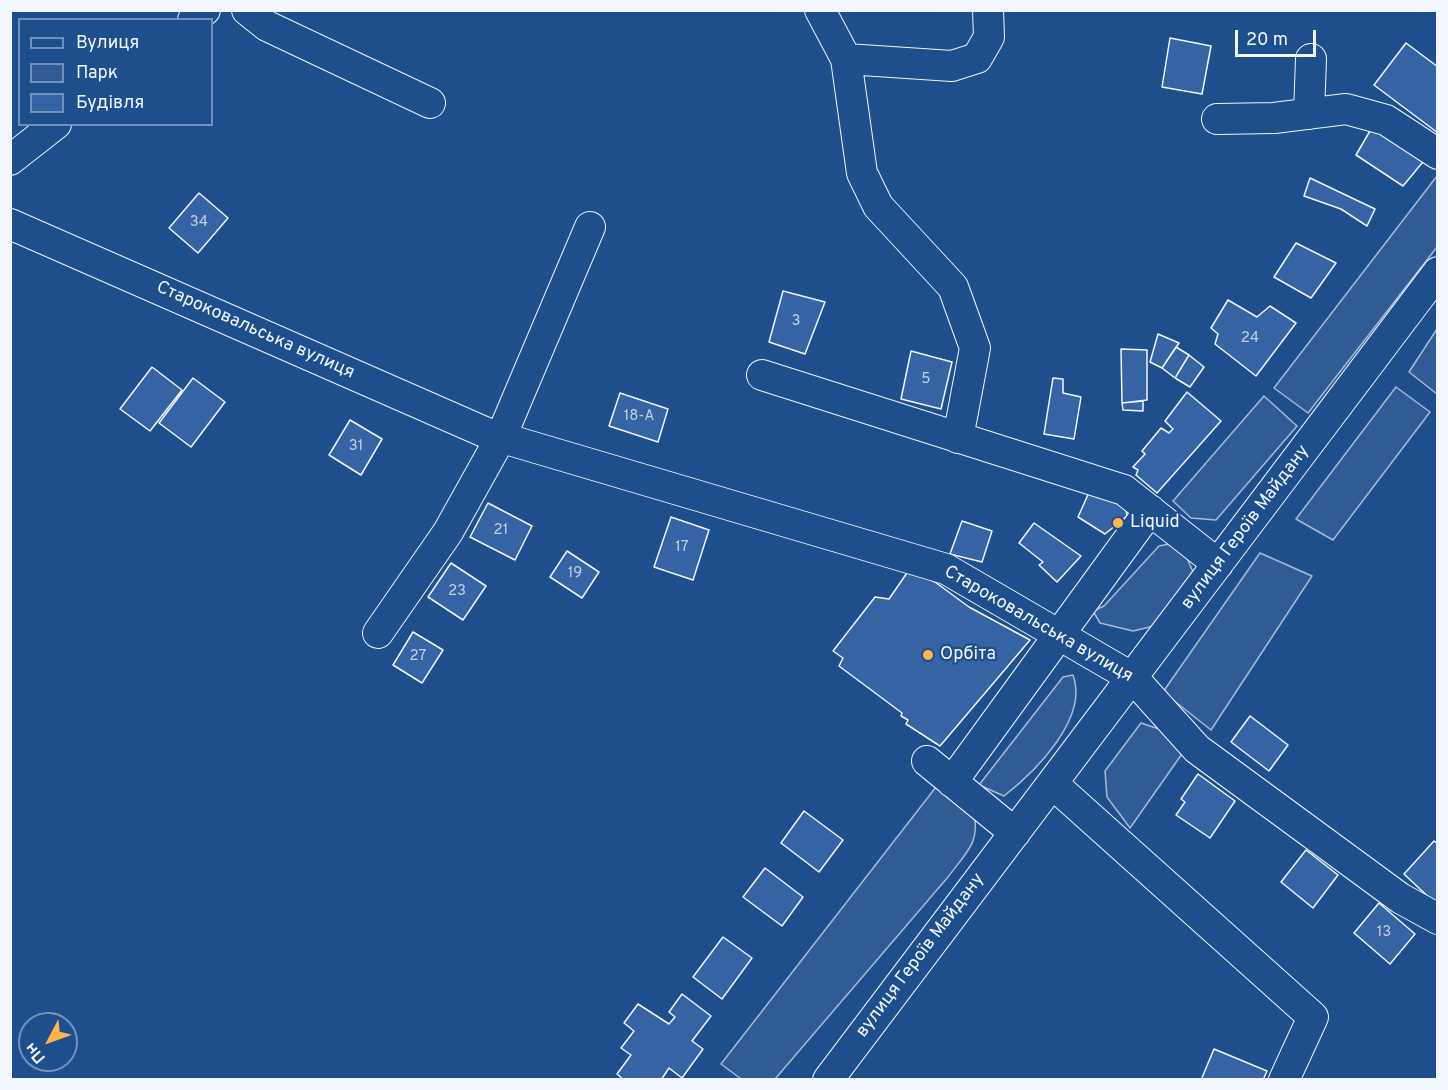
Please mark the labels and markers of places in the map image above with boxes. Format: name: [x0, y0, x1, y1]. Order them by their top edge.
place label: Liquid: [1130, 512, 1180, 534]
marker: Liquid: [1111, 516, 1125, 530]
place label: Орбіта: [940, 644, 996, 666]
marker: Орбіта: [921, 648, 935, 662]

